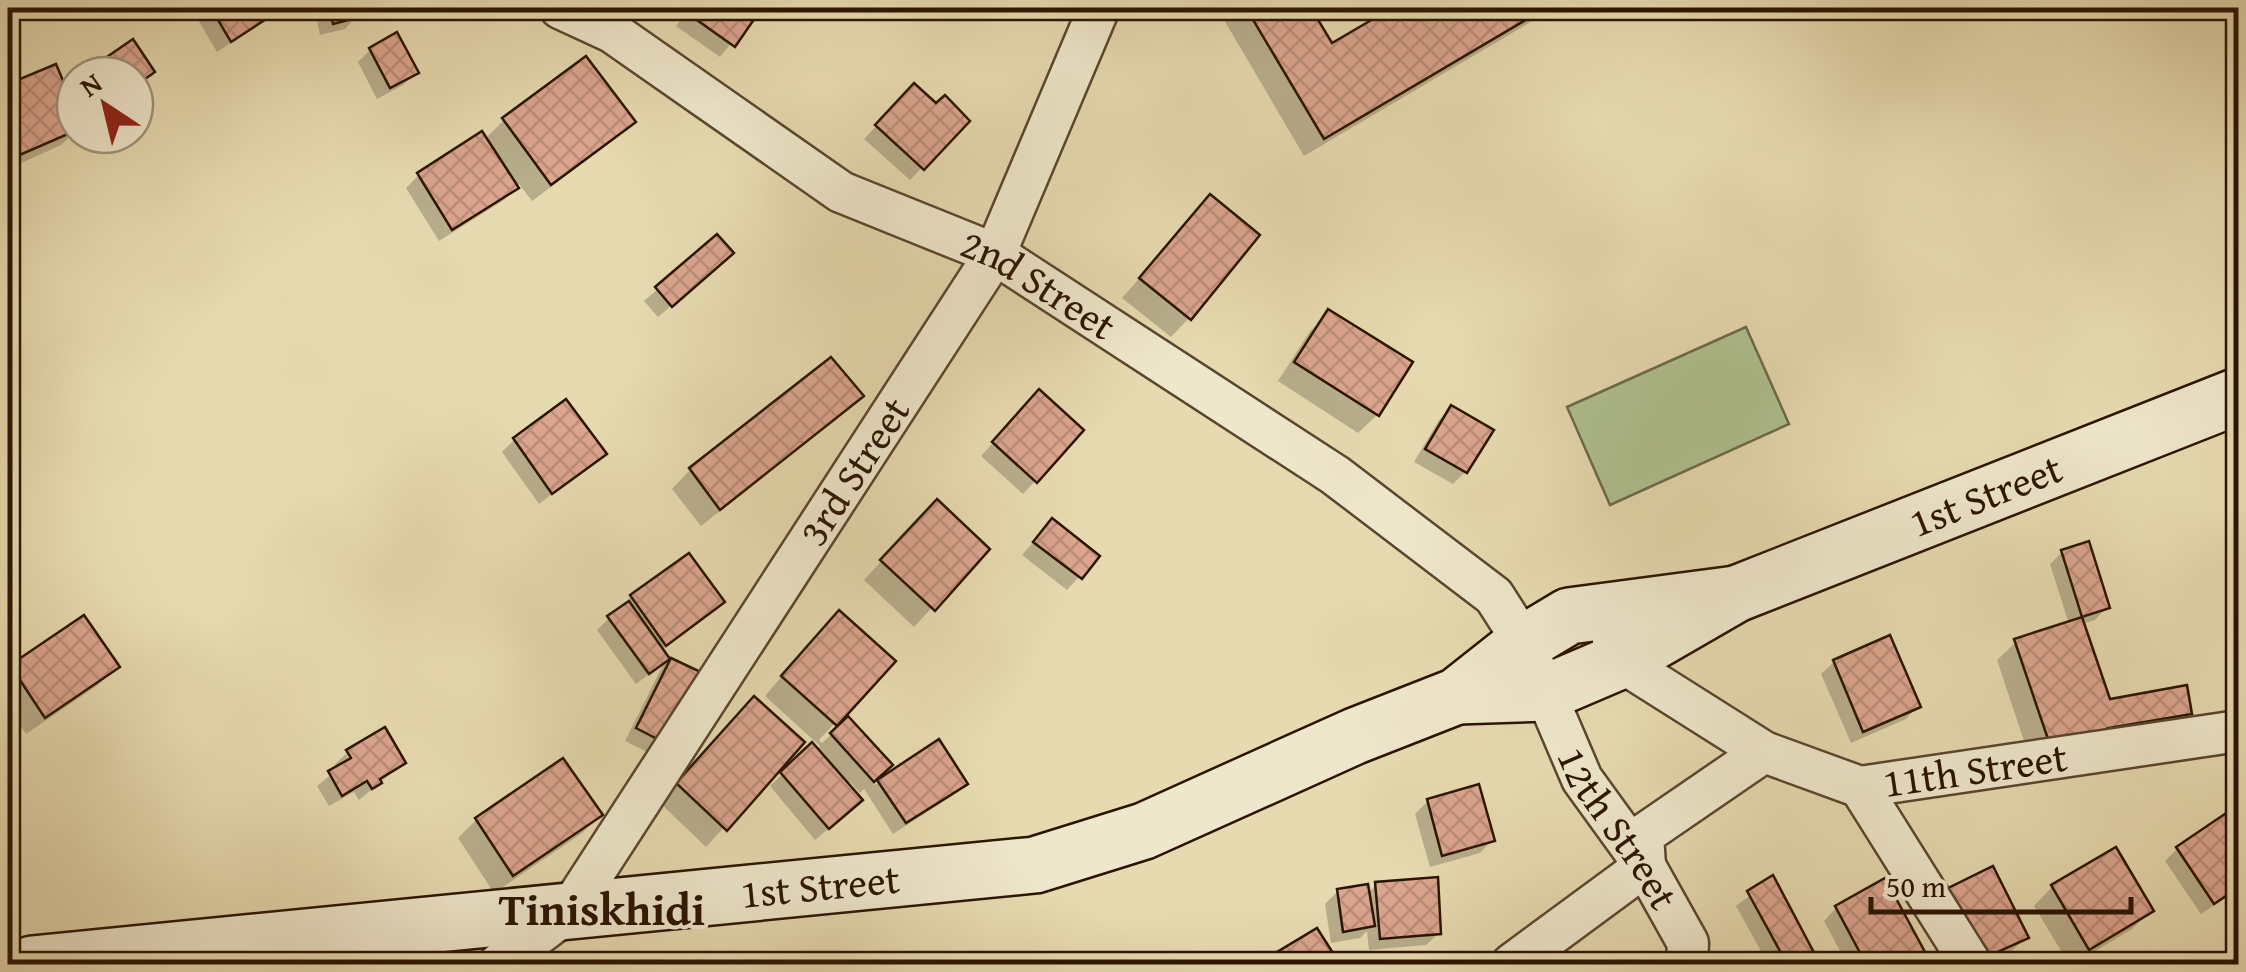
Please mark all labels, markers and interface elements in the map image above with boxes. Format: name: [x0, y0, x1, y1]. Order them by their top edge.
north arrow: [55, 55, 155, 155]
text: N: [71, 62, 110, 106]
street label: 2nd Street: [952, 213, 1128, 354]
street label: 3rd Street: [784, 385, 924, 557]
street label: 1st Street: [1901, 438, 2070, 552]
street label: 11th Street: [1879, 727, 2071, 812]
street label: 12th Street: [1543, 738, 1693, 920]
street label: 1st Street: [738, 849, 902, 923]
scale bar: [1871, 852, 2131, 914]
text: 50 m: [1886, 864, 1946, 908]
district label: Tiniskhidi: [499, 876, 705, 941]

